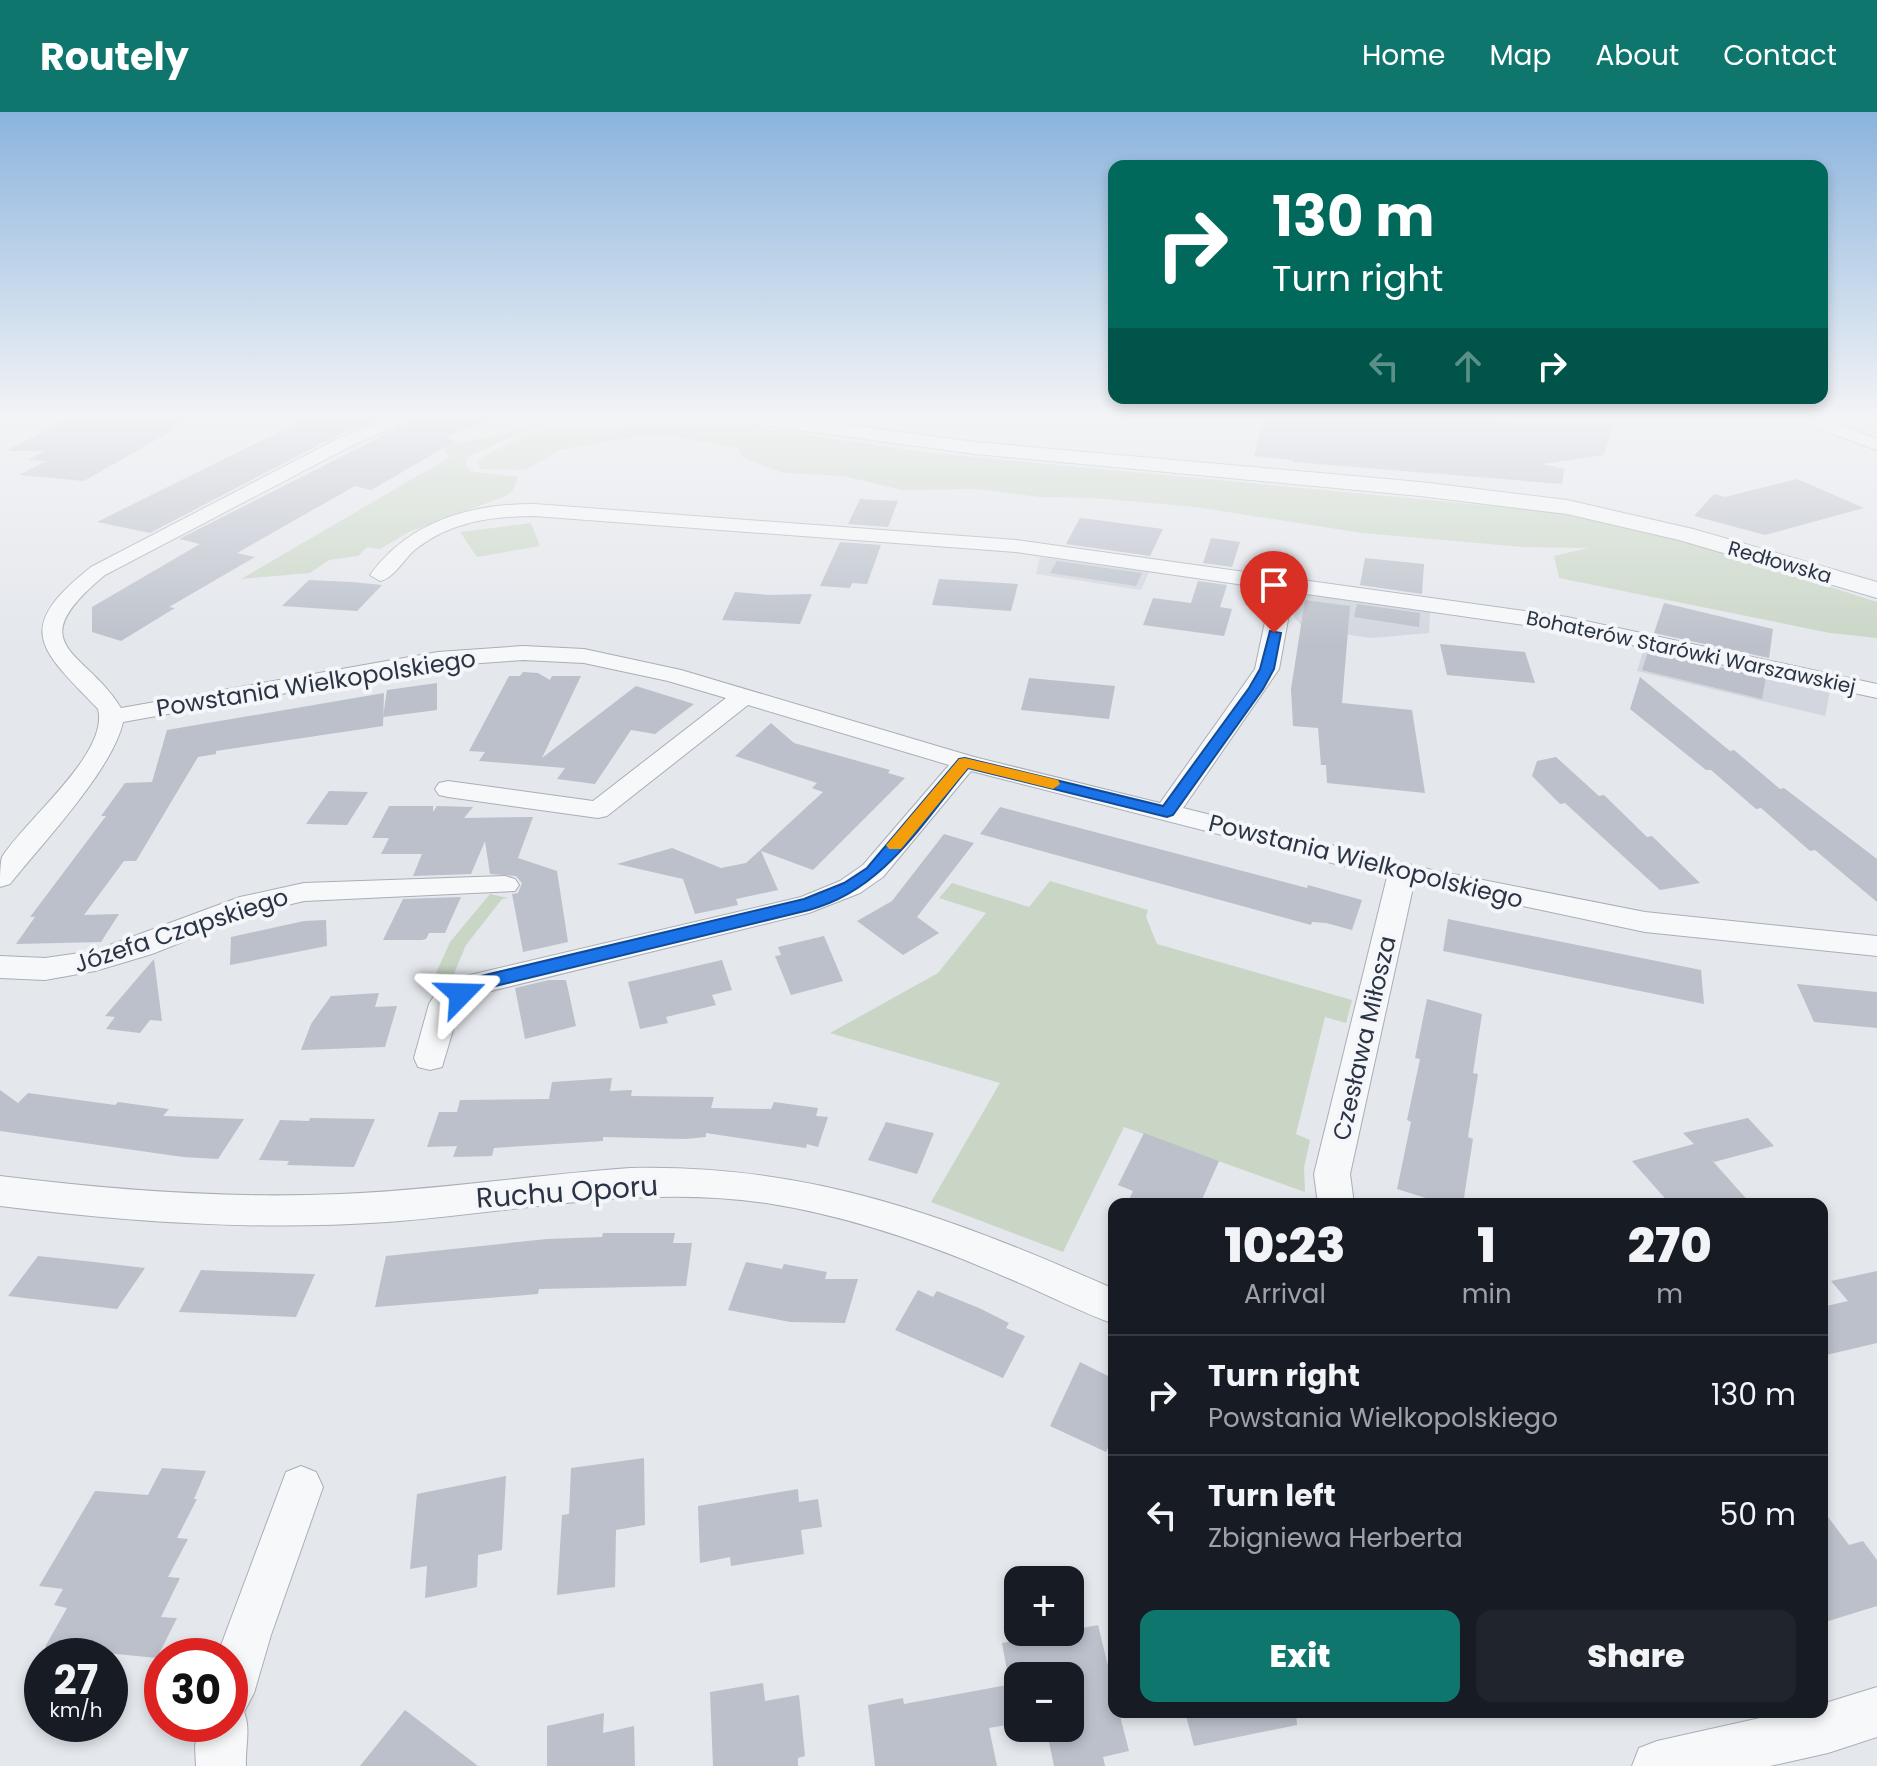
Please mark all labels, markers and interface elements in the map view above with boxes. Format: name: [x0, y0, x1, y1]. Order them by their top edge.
text: Routely: [40, 30, 189, 83]
text: Home: [1362, 36, 1445, 75]
text: Map: [1489, 36, 1551, 75]
text: About: [1595, 36, 1679, 75]
text: Contact: [1723, 36, 1837, 75]
text: 130 m: [1272, 177, 1435, 256]
icon: right: [1140, 192, 1244, 296]
text: Turn right: [1272, 253, 1443, 304]
icon: left: [1362, 344, 1406, 388]
icon: ahead: [1446, 344, 1490, 388]
icon: right: [1530, 344, 1574, 388]
street label: Redłowska: [1725, 534, 1835, 590]
pin: [1240, 551, 1308, 633]
icon: arrive: [1252, 563, 1296, 607]
street label: Bohaterów Starówki Warszawskiej: [1524, 603, 1858, 701]
street label: Powstania Wielkopolskiego: [154, 641, 478, 725]
street label: Powstania Wielkopolskiego: [1205, 806, 1527, 916]
street label: Józefa Czapskiego: [70, 880, 292, 980]
street label: Czesława Miłosza: [1324, 932, 1404, 1144]
position arrow: [419, 952, 503, 1036]
street label: Ruchu Oporu: [475, 1166, 659, 1218]
text: 10:23: [1224, 1212, 1345, 1279]
text: 1: [1477, 1212, 1496, 1279]
text: 270: [1628, 1212, 1712, 1279]
text: Arrival: [1244, 1276, 1326, 1312]
text: min: [1462, 1276, 1512, 1312]
text: m: [1656, 1276, 1683, 1312]
text: Turn right: [1208, 1354, 1360, 1397]
icon: right: [1140, 1373, 1184, 1417]
text: 130 m: [1711, 1373, 1796, 1416]
text: Powstania Wielkopolskiego: [1208, 1400, 1558, 1436]
text: Turn left: [1208, 1474, 1336, 1517]
icon: left: [1140, 1493, 1184, 1537]
text: 50 m: [1719, 1493, 1796, 1536]
text: Zbigniewa Herberta: [1208, 1520, 1463, 1556]
map controls: [1004, 1566, 1084, 1742]
button: +: [1004, 1566, 1084, 1646]
button: Exit: [1140, 1610, 1460, 1702]
button: Share: [1476, 1610, 1796, 1702]
speed limit sign: 30: [144, 1638, 248, 1742]
text: 27: [54, 1652, 98, 1708]
button: −: [1004, 1662, 1084, 1742]
text: km/h: [49, 1696, 103, 1724]

